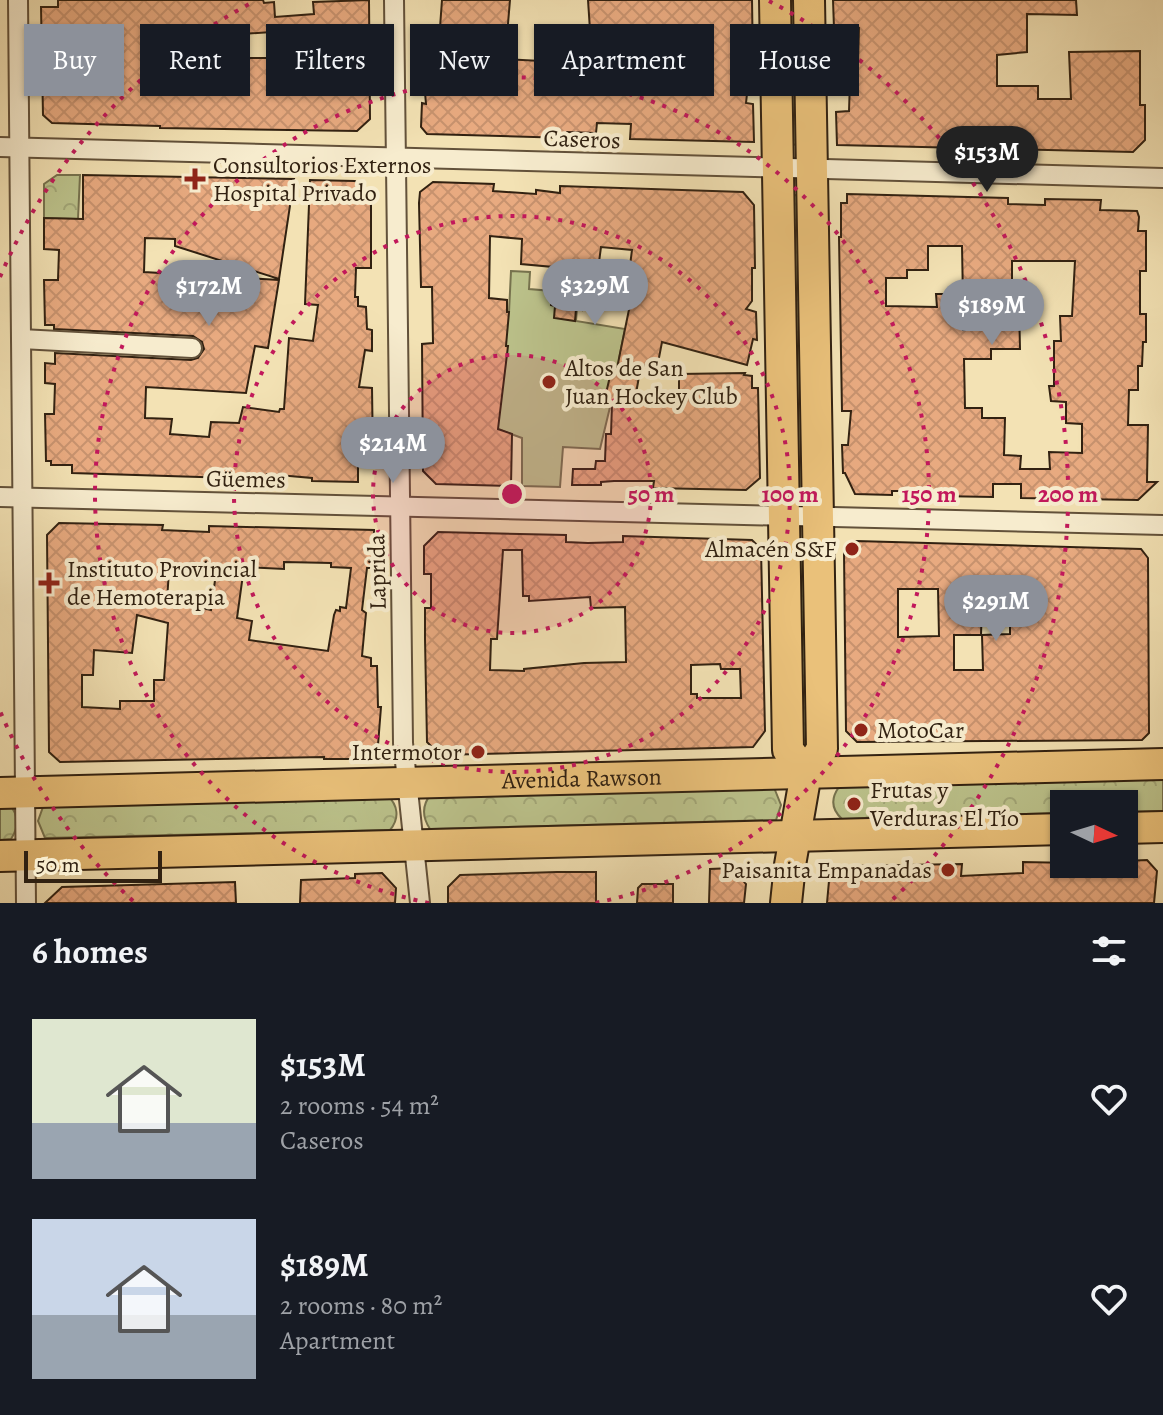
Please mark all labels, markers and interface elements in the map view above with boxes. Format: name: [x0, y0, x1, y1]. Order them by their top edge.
chip: Buy: [24, 24, 124, 96]
chip: Rent: [140, 24, 250, 96]
chip: Filters: [266, 24, 394, 96]
chip: New: [410, 24, 518, 96]
chip: Apartment: [534, 24, 714, 96]
chip: House: [730, 24, 859, 96]
street label: Caseros: [543, 122, 621, 156]
pin: $153M: [931, 126, 1043, 194]
text: $153M: [954, 134, 1020, 169]
place label: Consultorios Externos Hospital Privado: [213, 149, 432, 209]
marker: Consultorios Externos Hospital Privado: [184, 168, 206, 190]
pin: $329M: [539, 259, 651, 327]
pin: $172M: [153, 260, 265, 328]
text: $329M: [560, 267, 630, 302]
text: $172M: [176, 268, 242, 303]
pin: $189M: [936, 279, 1048, 347]
text: $189M: [958, 287, 1026, 322]
place label: Altos de San Juan Hockey Club: [564, 352, 738, 412]
marker: Altos de San Juan Hockey Club: [540, 373, 558, 391]
pin: $214M: [337, 417, 449, 485]
text: $214M: [359, 425, 427, 460]
street label: Güemes: [206, 462, 286, 496]
text: 50 m: [628, 478, 674, 510]
text: 100 m: [761, 478, 819, 510]
text: 150 m: [901, 478, 957, 510]
text: 200 m: [1038, 478, 1098, 510]
centre of rings: [498, 480, 526, 508]
street label: Laprida: [360, 533, 394, 610]
place label: Almacén S&F: [704, 533, 836, 565]
marker: Almacén S&F: [843, 540, 861, 558]
place label: Instituto Provincial de Hemoterapia: [67, 553, 257, 613]
marker: Instituto Provincial de Hemoterapia: [38, 572, 60, 594]
pin: $291M: [940, 575, 1052, 643]
text: $291M: [962, 583, 1030, 618]
place label: MotoCar: [877, 714, 964, 746]
marker: MotoCar: [852, 721, 870, 739]
place label: Intermotor: [352, 736, 462, 768]
marker: Intermotor: [469, 743, 487, 761]
street label: Avenida Rawson: [500, 761, 662, 797]
place label: Frutas y Verduras El Tío: [869, 774, 1019, 834]
north arrow: [1050, 790, 1138, 878]
map controls: [1050, 790, 1138, 878]
marker: Frutas y Verduras El Tío: [845, 795, 863, 813]
scale bar: [24, 847, 162, 883]
text: 50 m: [36, 850, 80, 880]
place label: Paisanita Empanadas: [721, 854, 932, 886]
marker: Paisanita Empanadas: [939, 861, 957, 879]
text: 6 homes: [32, 928, 148, 975]
icon: filters: [1087, 929, 1131, 973]
text: $153M: [280, 1041, 366, 1088]
icon: home: [96, 1051, 192, 1147]
icon: heart: [1087, 1077, 1131, 1121]
text: 2 rooms · 54 m²: [280, 1088, 439, 1123]
text: Caseros: [280, 1123, 364, 1158]
text: $189M: [280, 1241, 369, 1288]
icon: home: [96, 1251, 192, 1347]
icon: heart: [1087, 1277, 1131, 1321]
text: 2 rooms · 80 m²: [280, 1288, 442, 1323]
text: Apartment: [280, 1323, 395, 1358]

